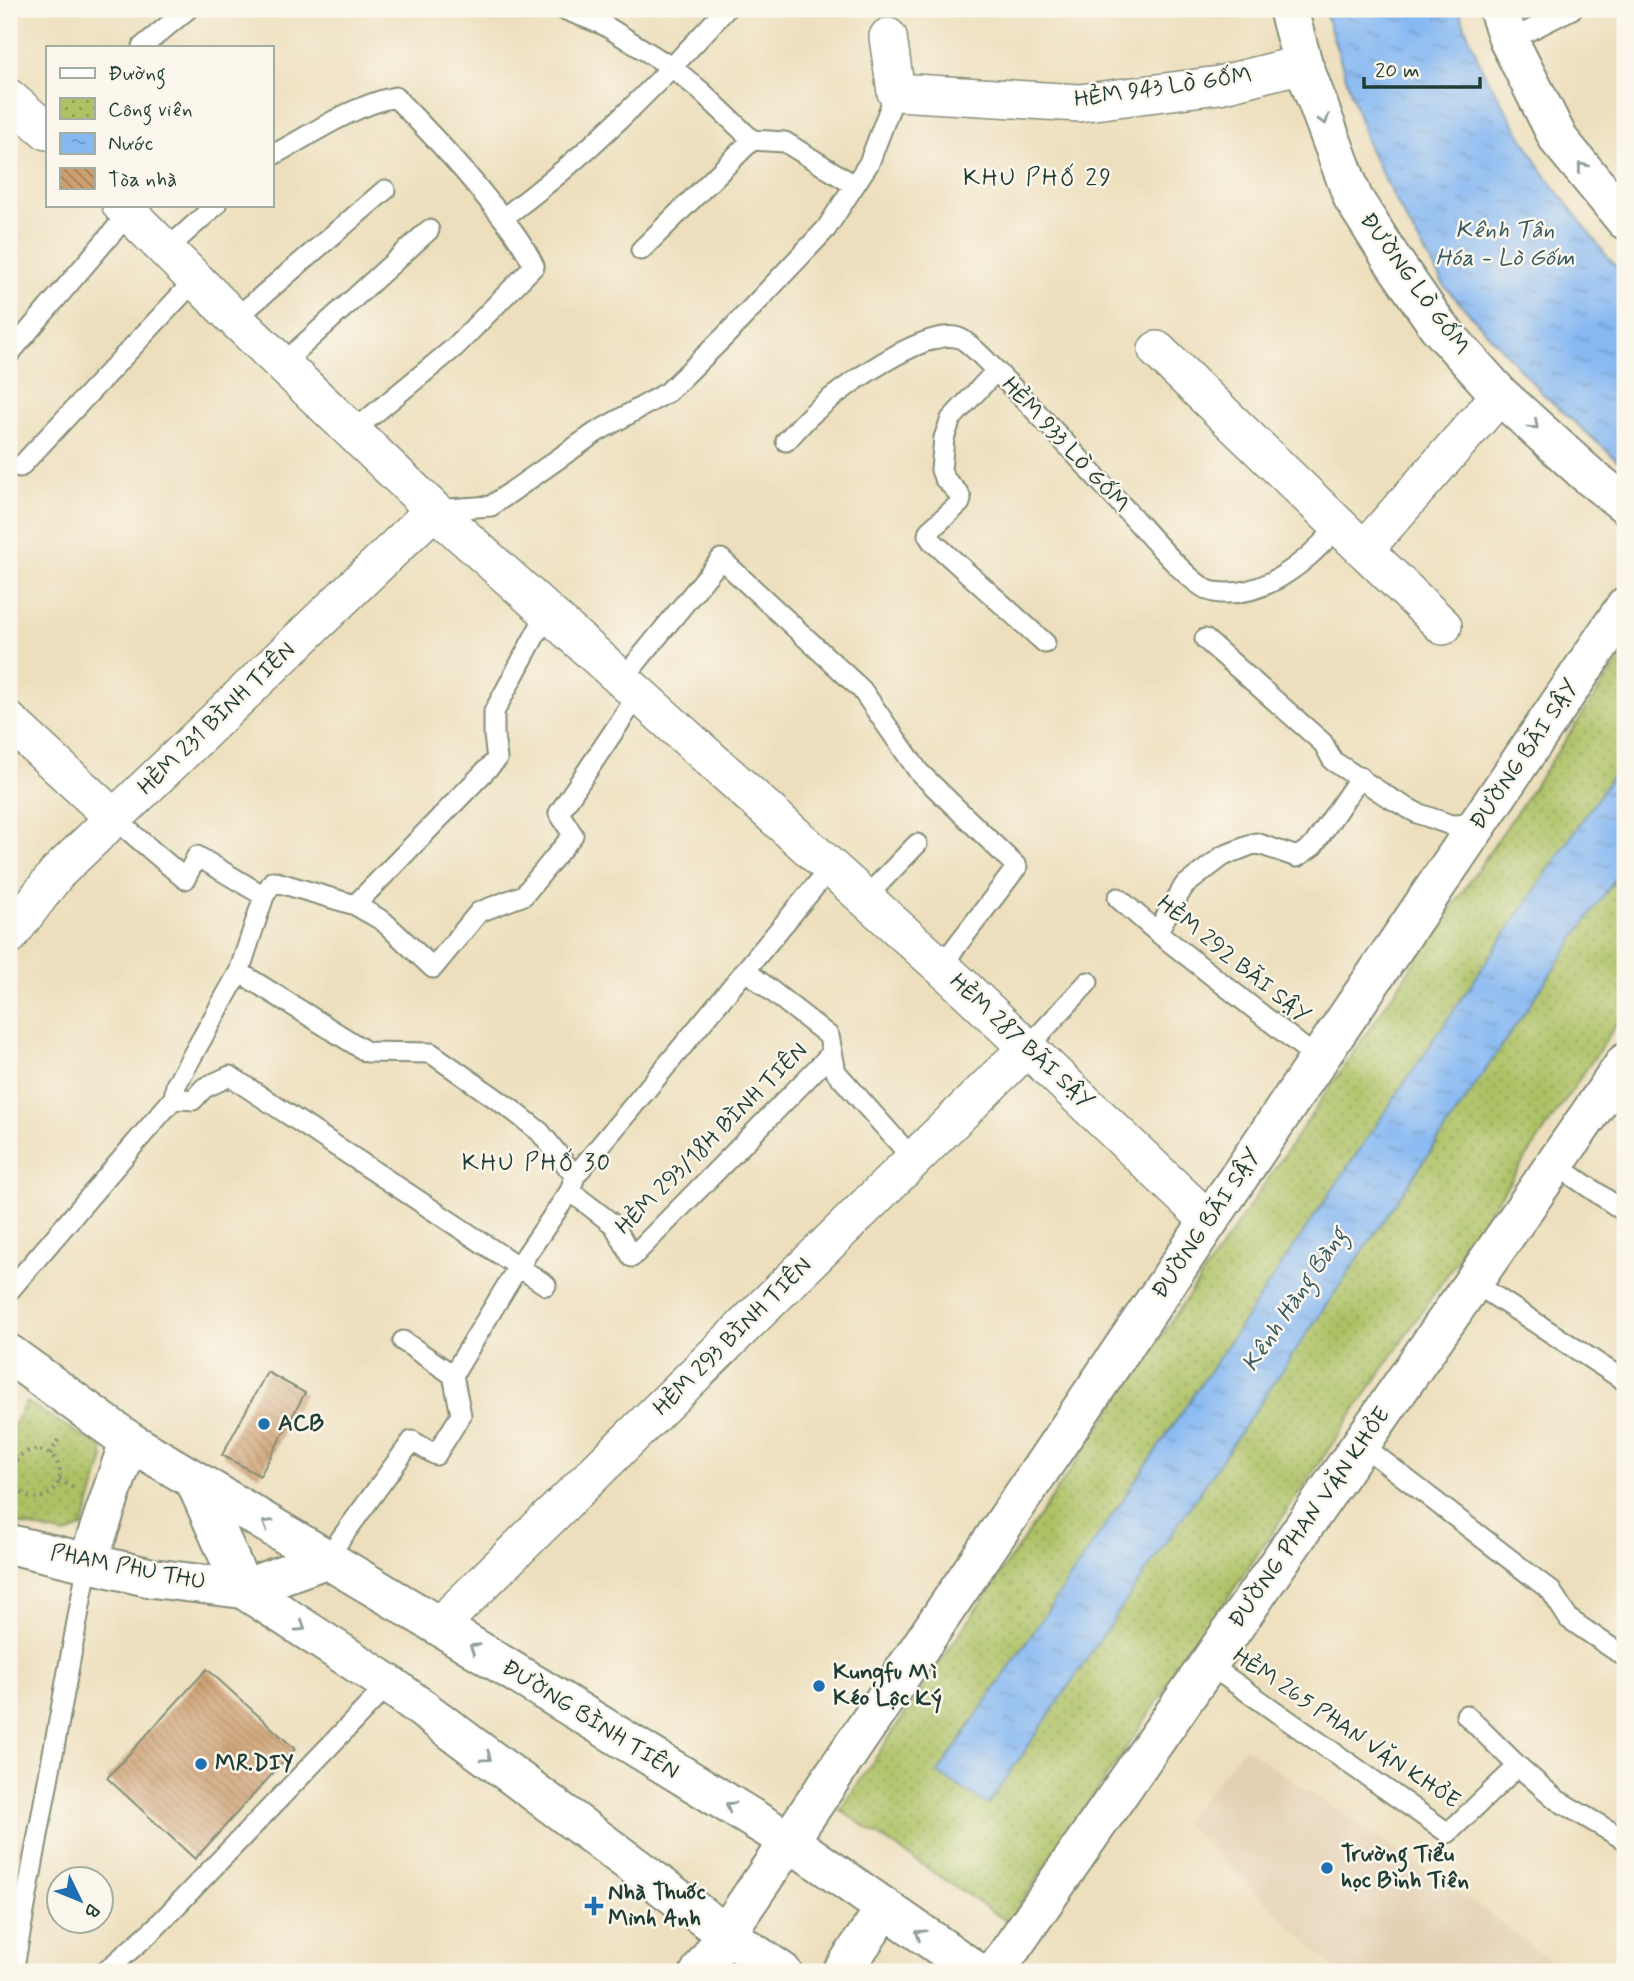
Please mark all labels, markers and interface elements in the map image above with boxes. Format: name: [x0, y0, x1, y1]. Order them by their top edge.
legend: [46, 46, 273, 206]
scale bar: [1364, 46, 1480, 90]
text: 20 m: [1375, 57, 1420, 85]
text: Đường: [108, 60, 166, 90]
street label: HẺM 943 LÒ GỐM: [1072, 61, 1254, 115]
text: Công viên: [108, 96, 193, 126]
one-way arrow: [1316, 114, 1330, 126]
text: Nước: [108, 130, 153, 158]
district label: KHU PHỐ 29: [963, 163, 1113, 194]
one-way arrow: [1578, 163, 1590, 176]
text: Tòa nhà: [108, 166, 177, 194]
street label: ĐƯỜNG LÒ GỐM: [1352, 207, 1476, 361]
water label: Kênh Tân Hóa - Lò Gốm: [1435, 215, 1575, 274]
street label: HẺM 933 LÒ GỐM: [994, 371, 1136, 519]
one-way arrow: [1525, 417, 1538, 430]
street label: HẺM 231 BÌNH TIÊN: [132, 636, 302, 802]
street label: ĐƯỜNG BÃI SẬY: [1464, 674, 1587, 836]
street label: HẺM 292 BÃI SẬY: [1150, 889, 1316, 1031]
street label: HẺM 287 BÃI SẬY: [943, 967, 1100, 1117]
street label: HẺM 293/18H BÌNH TIÊN: [609, 1036, 815, 1242]
street label: ĐƯỜNG BÃI SẬY: [1146, 1143, 1269, 1305]
district label: KHU PHỐ 30: [462, 1148, 612, 1179]
water label: Kênh Hàng Bàng: [1235, 1220, 1359, 1380]
street label: HẺM 293 BÌNH TIÊN: [647, 1251, 819, 1423]
street label: ĐƯỜNG PHAN VĂN KHỎE: [1222, 1402, 1398, 1634]
place label: ACB: [278, 1409, 324, 1439]
marker: ACB: [256, 1416, 272, 1432]
one-way arrow: [261, 1519, 274, 1532]
street label: PHAM PHU THU: [48, 1538, 208, 1598]
one-way arrow: [293, 1618, 306, 1631]
street label: HẺM 265 PHAN VĂN KHỎE: [1226, 1642, 1466, 1816]
one-way arrow: [469, 1643, 482, 1656]
street label: ĐƯỜNG BÌNH TIÊN: [496, 1653, 684, 1787]
place label: Kungfu Mì Kéo Lộc Ký: [833, 1658, 942, 1714]
marker: Kungfu Mì Kéo Lộc Ký: [811, 1678, 827, 1694]
place label: MR.DIY: [215, 1749, 294, 1779]
one-way arrow: [479, 1749, 492, 1761]
marker: MR.DIY: [193, 1756, 209, 1772]
one-way arrow: [725, 1801, 738, 1814]
place label: Trường Tiểu học Bình Tiên: [1341, 1840, 1469, 1896]
marker: Trường Tiểu học Bình Tiên: [1319, 1860, 1335, 1876]
north arrow: [46, 1866, 116, 1936]
place label: Nhà Thuốc Minh Anh: [608, 1878, 706, 1934]
text: B: [78, 1898, 105, 1923]
marker: Nhà Thuốc Minh Anh: [586, 1898, 602, 1914]
one-way arrow: [915, 1930, 928, 1942]

